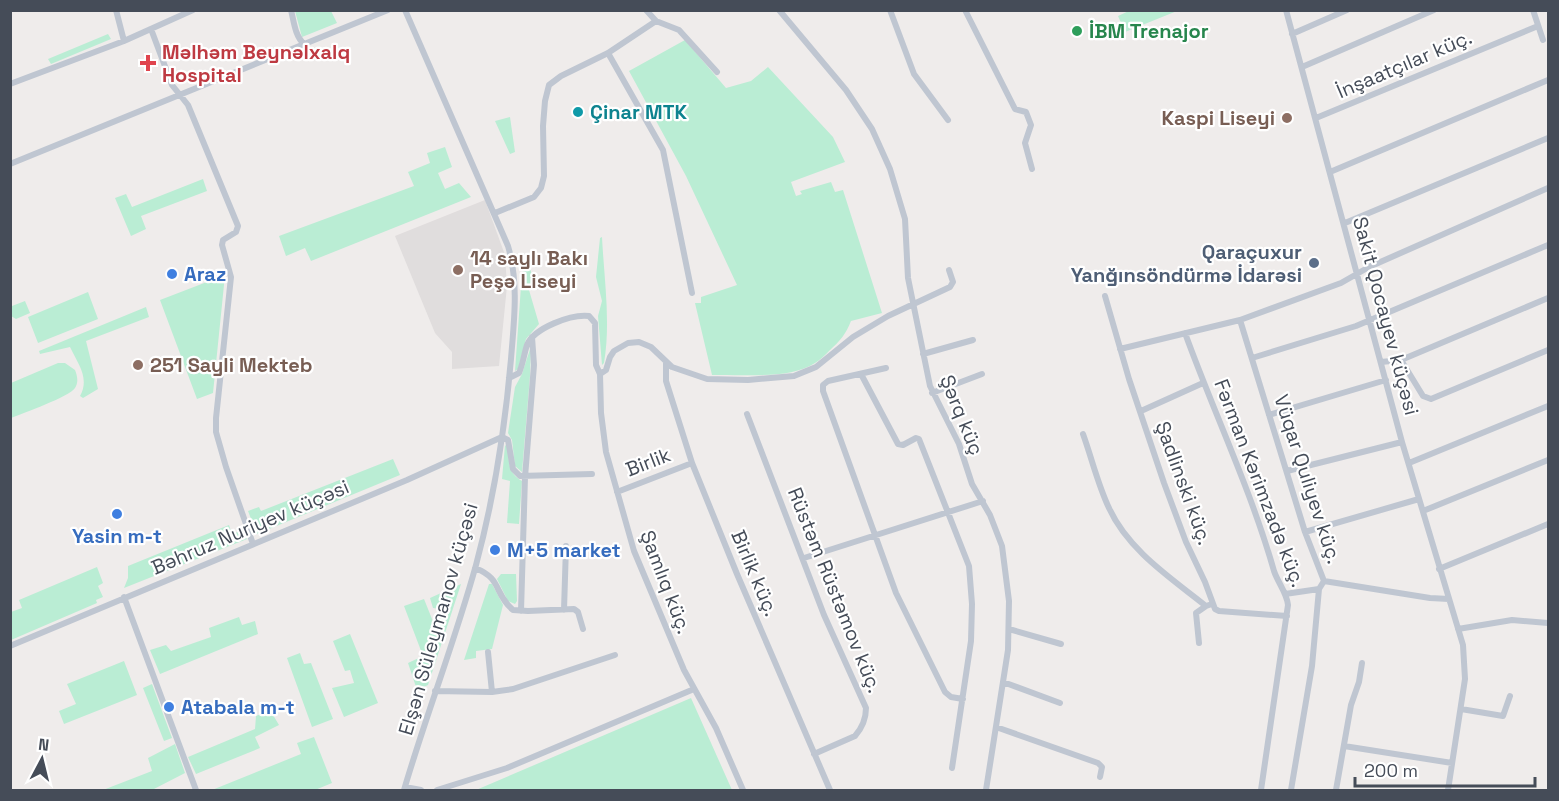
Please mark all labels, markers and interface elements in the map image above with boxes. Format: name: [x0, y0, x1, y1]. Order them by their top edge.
place label: İBM Trenajor: [1089, 18, 1209, 44]
marker: İBM Trenajor: [1070, 24, 1084, 38]
street label: İnşaatçılar küç.: [1332, 24, 1476, 104]
place label: Məlhəm Beynəlxalq Hospital: [162, 39, 350, 88]
marker: Məlhəm Beynəlxalq Hospital: [139, 54, 157, 72]
place label: Çinar MTK: [590, 99, 687, 125]
marker: Çinar MTK: [571, 105, 585, 119]
place label: Kaspi Liseyi: [1162, 105, 1275, 131]
marker: Kaspi Liseyi: [1280, 111, 1294, 125]
street label: Sakit Qocayev küçəsi: [1347, 214, 1425, 418]
place label: Qaraçuxur Yanğınsöndürmə İdarəsi: [1071, 239, 1302, 288]
place label: 14 saylı Bakı Peşə Liseyi: [470, 245, 588, 294]
marker: Qaraçuxur Yanğınsöndürmə İdarəsi: [1307, 256, 1321, 270]
place label: Araz: [184, 261, 226, 287]
marker: 14 saylı Bakı Peşə Liseyi: [451, 263, 465, 277]
marker: Araz: [165, 267, 179, 281]
place label: 251 Sayli Mekteb: [150, 352, 313, 378]
marker: 251 Sayli Mekteb: [131, 358, 145, 372]
street label: Şərq küç: [934, 371, 990, 459]
street label: Fərman Kərimzadə küç.: [1208, 375, 1312, 591]
street label: Vüqar Quliyev küç.: [1268, 391, 1348, 567]
street label: Şadlinski küç.: [1150, 418, 1218, 548]
street label: Birlik: [622, 441, 674, 482]
street label: Bəhruz Nuriyev küçəsi: [147, 474, 353, 580]
street label: Rüstəm Rüstəmov küç.: [782, 484, 888, 696]
street label: Elşən Süleymanov küçəsi: [392, 500, 484, 738]
marker: Yasin m-t: [110, 507, 124, 521]
place label: Yasin m-t: [72, 523, 162, 549]
street label: Birlik küç.: [725, 526, 785, 620]
street label: Şamlıq küç.: [634, 527, 698, 637]
place label: М+5 market: [507, 537, 621, 563]
marker: М+5 market: [488, 543, 502, 557]
place label: Atabala m-t: [181, 694, 295, 720]
marker: Atabala m-t: [162, 700, 176, 714]
north arrow: [12, 729, 72, 789]
text: N: [37, 734, 50, 756]
scale bar: [1355, 750, 1535, 788]
text: 200 m: [1364, 759, 1418, 782]

